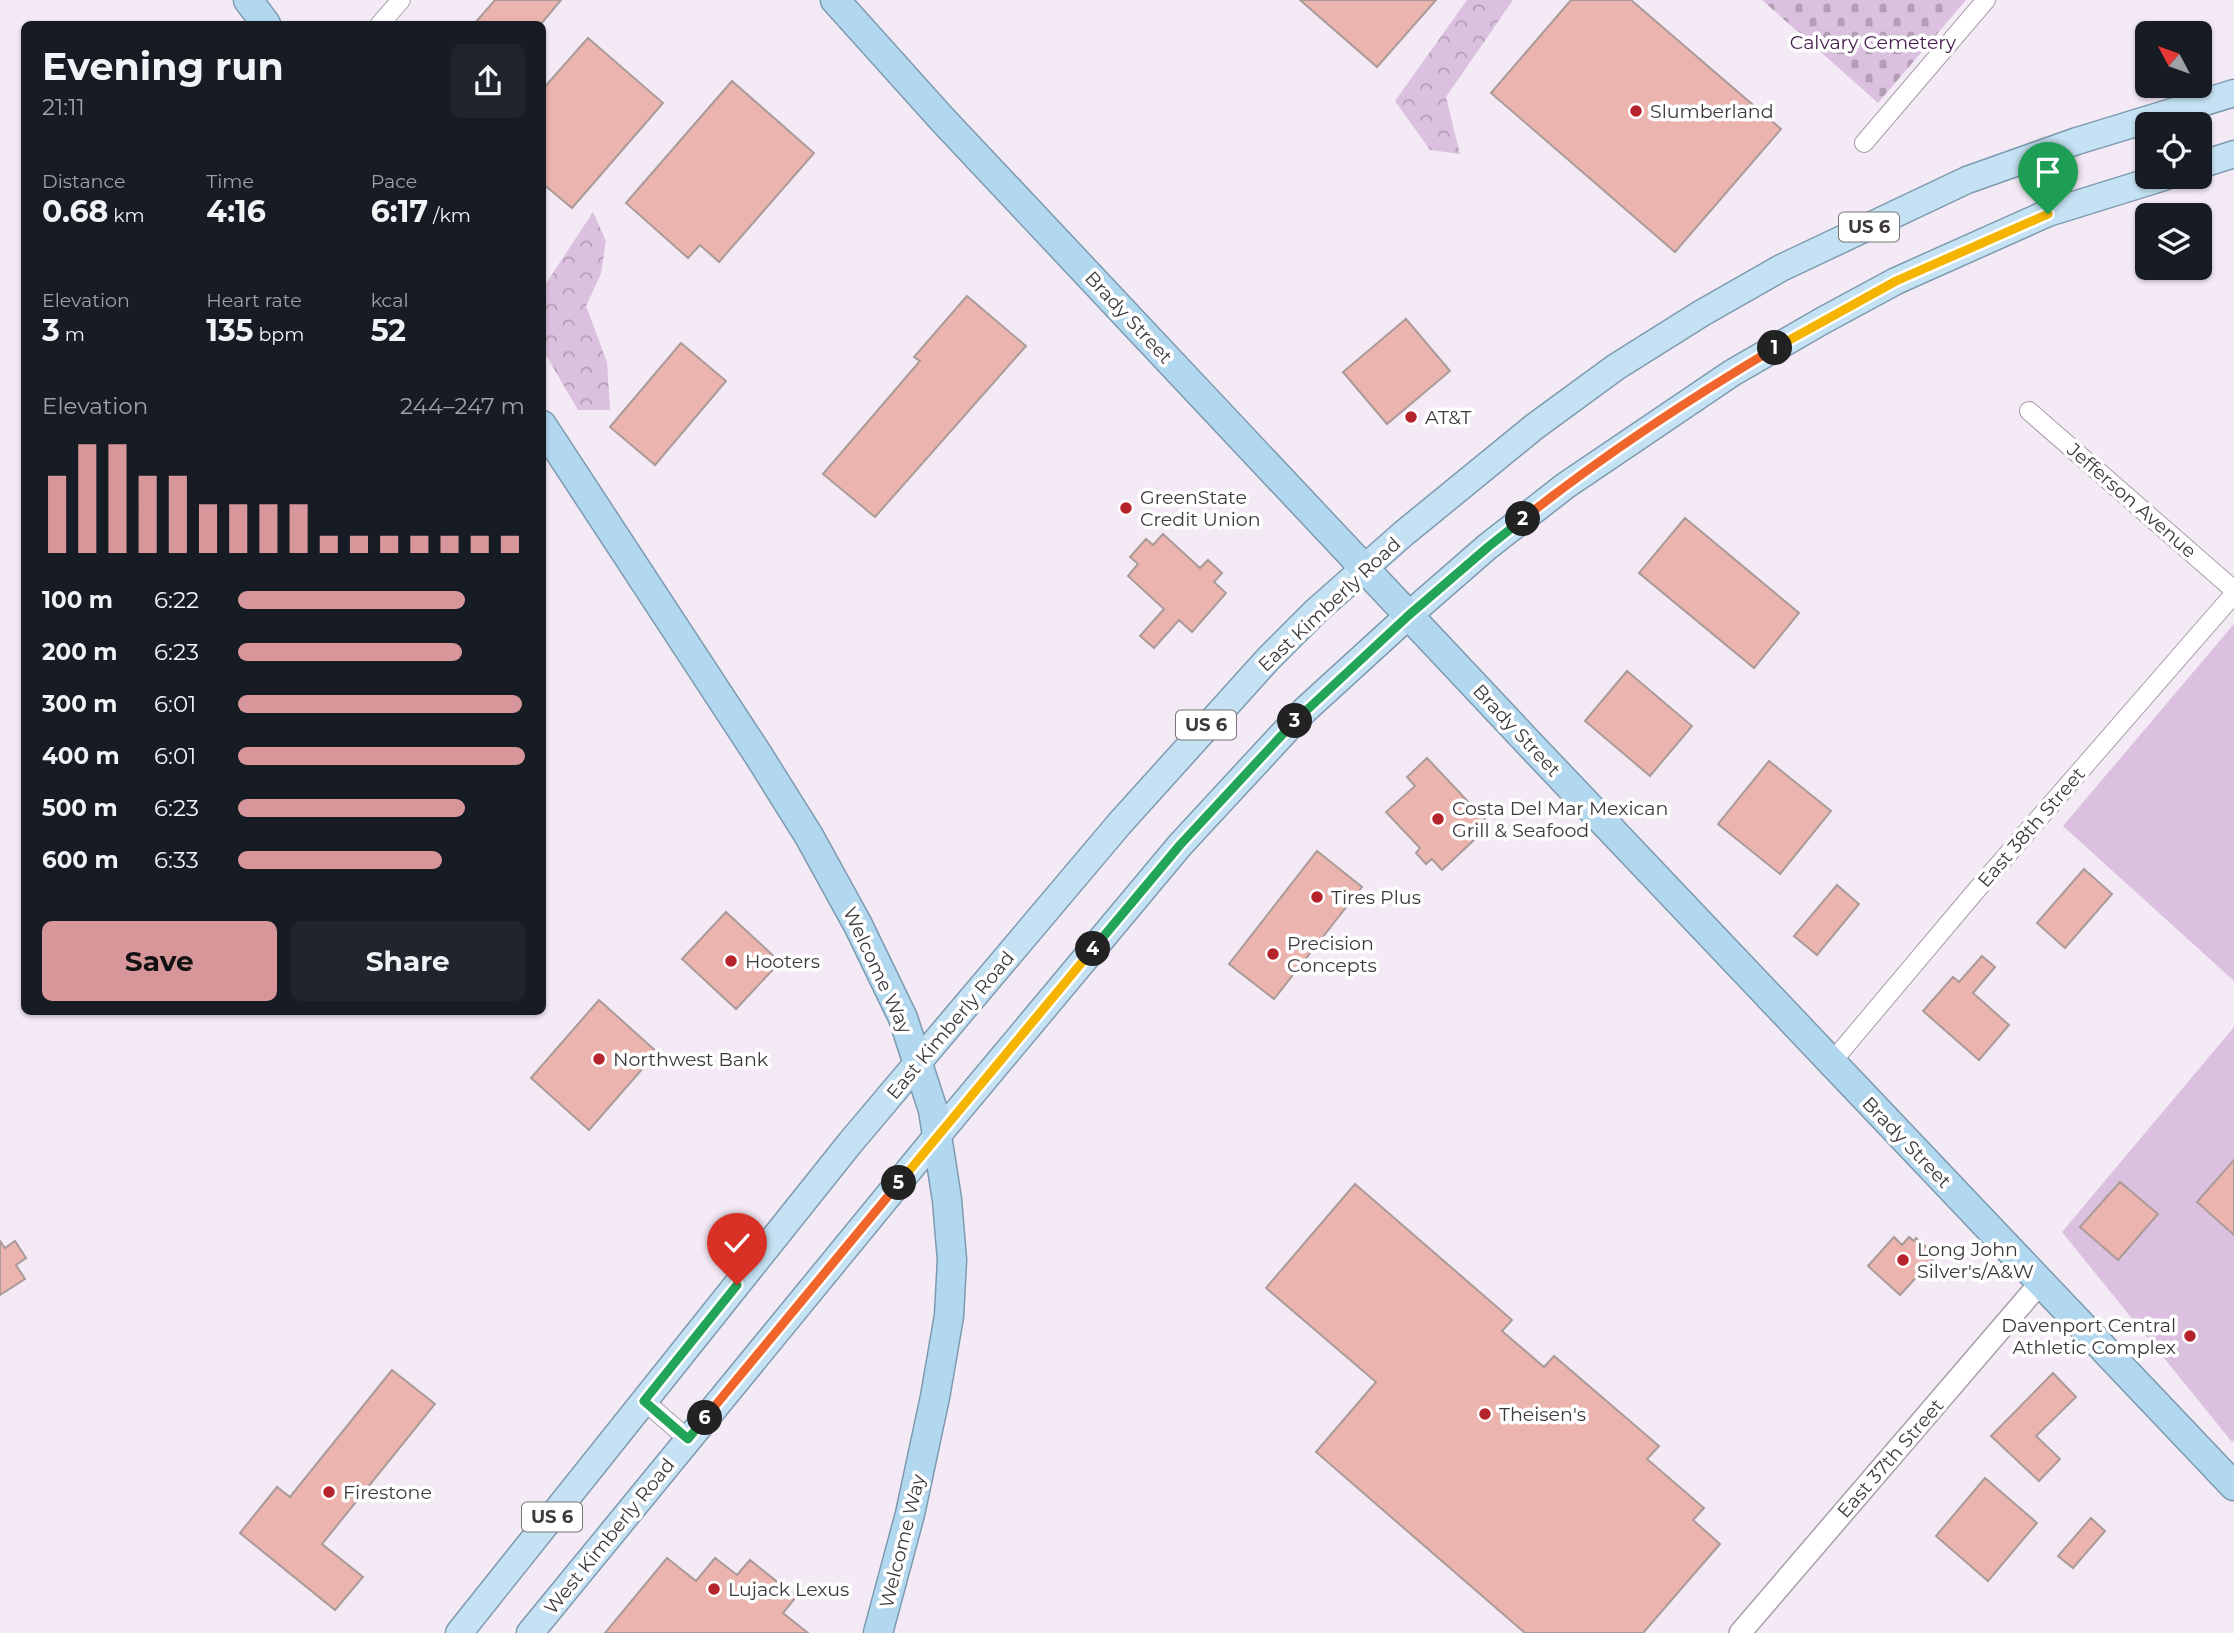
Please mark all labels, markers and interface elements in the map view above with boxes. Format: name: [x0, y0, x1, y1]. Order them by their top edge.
north arrow: [2135, 21, 2212, 98]
map controls: [2135, 21, 2212, 280]
park label: Calvary Cemetery: [1790, 31, 1957, 54]
text: Evening run: [42, 43, 284, 90]
button: share: [451, 44, 525, 118]
text: 21:11: [42, 93, 85, 121]
place label: Slumberland: [1650, 100, 1774, 123]
marker: Slumberland: [1628, 103, 1644, 119]
button: locate: [2135, 112, 2212, 189]
pin: [2018, 142, 2078, 214]
icon: arrive: [2029, 153, 2067, 191]
text: Distance: [42, 170, 125, 193]
text: Time: [206, 170, 254, 193]
text: Pace: [371, 170, 417, 193]
text: 0.68: [42, 193, 108, 230]
text: 4:16: [206, 193, 266, 230]
text: 6:17: [371, 193, 428, 230]
button: layers: [2135, 203, 2212, 280]
text: km: [108, 204, 145, 227]
text: /km: [428, 204, 471, 227]
road number: US 6: [1839, 212, 1899, 242]
street label: Brady Street: [1080, 266, 1177, 369]
text: Elevation: [42, 289, 130, 312]
text: Heart rate: [206, 289, 302, 312]
text: kcal: [371, 289, 409, 312]
text: 3: [42, 312, 60, 349]
text: 135: [206, 312, 253, 349]
text: 52: [371, 312, 406, 349]
text: m: [60, 323, 85, 346]
text: bpm: [253, 323, 304, 346]
pin: 1: [1758, 330, 1792, 366]
text: 1: [1771, 336, 1778, 359]
text: Elevation: [42, 392, 148, 420]
text: 244–247 m: [400, 392, 525, 420]
place label: AT&T: [1425, 406, 1471, 429]
marker: AT&T: [1403, 409, 1419, 425]
street label: Jefferson Avenue: [2062, 437, 2201, 563]
place label: GreenState Credit Union: [1140, 486, 1261, 531]
marker: GreenState Credit Union: [1118, 500, 1134, 516]
pin: 2: [1506, 502, 1540, 536]
text: 2: [1517, 507, 1528, 530]
street label: East Kimberly Road: [1253, 532, 1405, 676]
text: 100 m: [42, 586, 113, 614]
text: 6:22: [154, 586, 199, 614]
text: 200 m: [42, 638, 117, 666]
text: 6:23: [154, 638, 199, 666]
street label: Brady Street: [1468, 679, 1565, 782]
text: 300 m: [42, 690, 118, 718]
text: 6:01: [154, 690, 196, 718]
pin: 3: [1278, 704, 1312, 738]
text: 3: [1289, 709, 1300, 732]
road number: US 6: [1176, 710, 1236, 740]
text: 400 m: [42, 742, 120, 770]
text: 6:01: [154, 742, 196, 770]
street label: East 38th Street: [1973, 762, 2090, 892]
text: 500 m: [42, 794, 118, 822]
text: 6:23: [154, 794, 199, 822]
place label: Costa Del Mar Mexican Grill & Seafood: [1452, 797, 1668, 842]
marker: Costa Del Mar Mexican Grill & Seafood: [1430, 811, 1446, 827]
text: 600 m: [42, 846, 119, 874]
text: 6:33: [154, 846, 199, 874]
place label: Tires Plus: [1331, 886, 1421, 909]
marker: Tires Plus: [1309, 889, 1325, 905]
street label: Welcome Way: [838, 903, 917, 1038]
button: Save: [42, 921, 277, 1001]
button: Share: [291, 921, 525, 1001]
pin: 4: [1076, 932, 1110, 967]
place label: Precision Concepts: [1287, 932, 1377, 977]
text: 4: [1086, 937, 1099, 960]
marker: Precision Concepts: [1265, 946, 1281, 962]
street label: East Kimberly Road: [882, 947, 1019, 1104]
place label: Hooters: [745, 950, 820, 973]
marker: Hooters: [723, 953, 739, 969]
place label: Northwest Bank: [613, 1048, 769, 1071]
marker: Northwest Bank: [591, 1051, 607, 1067]
street label: Brady Street: [1857, 1092, 1956, 1193]
pin: 5: [881, 1166, 916, 1200]
text: 5: [893, 1171, 904, 1194]
pin: [707, 1213, 767, 1285]
icon: check: [718, 1224, 756, 1262]
place label: Long John Silver's/A&W: [1917, 1238, 2034, 1283]
marker: Long John Silver's/A&W: [1895, 1252, 1911, 1268]
place label: Davenport Central Athletic Complex: [2001, 1314, 2176, 1359]
marker: Davenport Central Athletic Complex: [2182, 1328, 2198, 1344]
street label: East 37th Street: [1832, 1394, 1948, 1523]
pin: 6: [688, 1400, 722, 1436]
place label: Theisen's: [1499, 1403, 1586, 1426]
text: 6: [698, 1406, 711, 1429]
marker: Theisen's: [1477, 1406, 1493, 1422]
street label: West Kimberly Road: [539, 1454, 679, 1619]
street label: Welcome Way: [875, 1471, 930, 1610]
place label: Firestone: [343, 1481, 432, 1504]
marker: Firestone: [321, 1484, 337, 1500]
road number: US 6: [522, 1502, 582, 1532]
place label: Lujack Lexus: [728, 1578, 849, 1601]
marker: Lujack Lexus: [706, 1581, 722, 1597]

